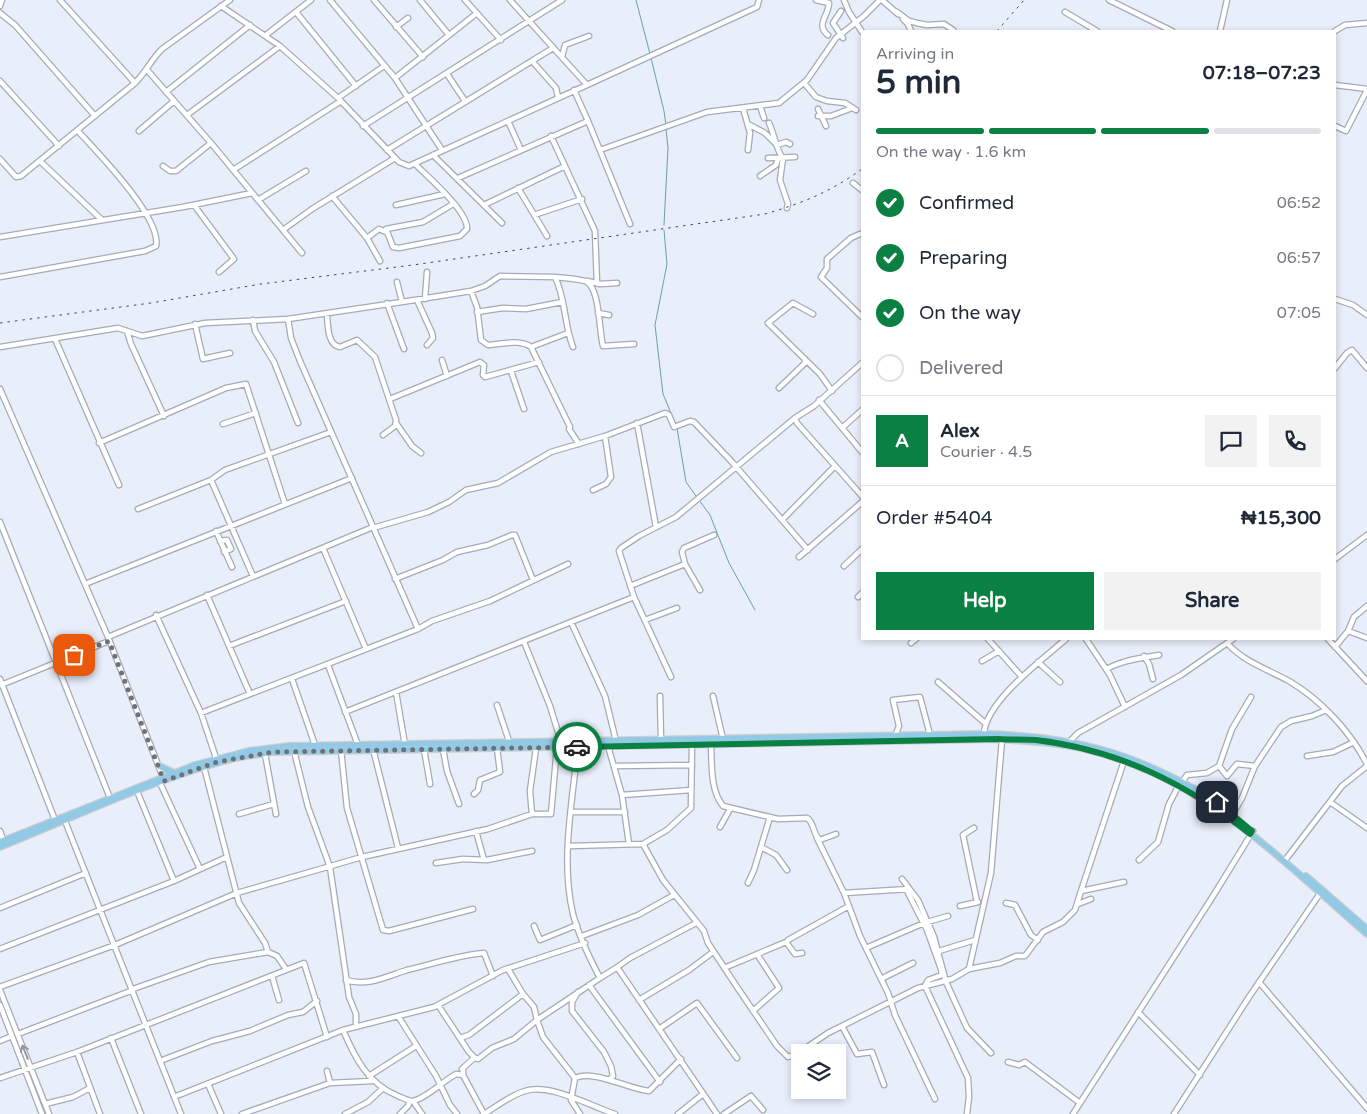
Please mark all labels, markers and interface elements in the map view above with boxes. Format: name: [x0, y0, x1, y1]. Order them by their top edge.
text: Arriving in: [876, 44, 954, 64]
text: 07:18–07:23: [1203, 62, 1321, 84]
text: 5 min: [876, 64, 961, 102]
text: On the way · 1.6 km: [876, 142, 1026, 162]
icon: check: [876, 189, 904, 217]
text: Confirmed: [919, 192, 1014, 214]
text: 06:52: [1277, 193, 1321, 213]
icon: check: [876, 244, 904, 272]
text: Preparing: [919, 247, 1008, 269]
text: 06:57: [1277, 248, 1321, 268]
icon: check: [876, 299, 904, 327]
text: On the way: [919, 302, 1021, 324]
text: 07:05: [1277, 303, 1321, 323]
text: Delivered: [919, 357, 1004, 379]
button: chat: [1205, 415, 1257, 467]
button: phone: [1269, 415, 1321, 467]
text: Alex: [940, 420, 980, 442]
text: A: [895, 430, 909, 452]
text: Courier · 4.5: [940, 442, 1032, 462]
text: Order #5404: [876, 507, 993, 529]
text: ₦15,300: [1241, 507, 1321, 529]
button: Help: [876, 572, 1094, 630]
button: Share: [1104, 572, 1321, 630]
pin: [53, 634, 95, 676]
icon: bag: [60, 641, 88, 669]
courier: [552, 722, 602, 772]
icon: car: [563, 733, 591, 761]
pin: [1196, 781, 1238, 823]
icon: home: [1203, 788, 1231, 816]
map controls: [791, 1044, 846, 1099]
button: layers: [791, 1044, 846, 1099]
one-way arrow: [20, 1045, 29, 1060]

